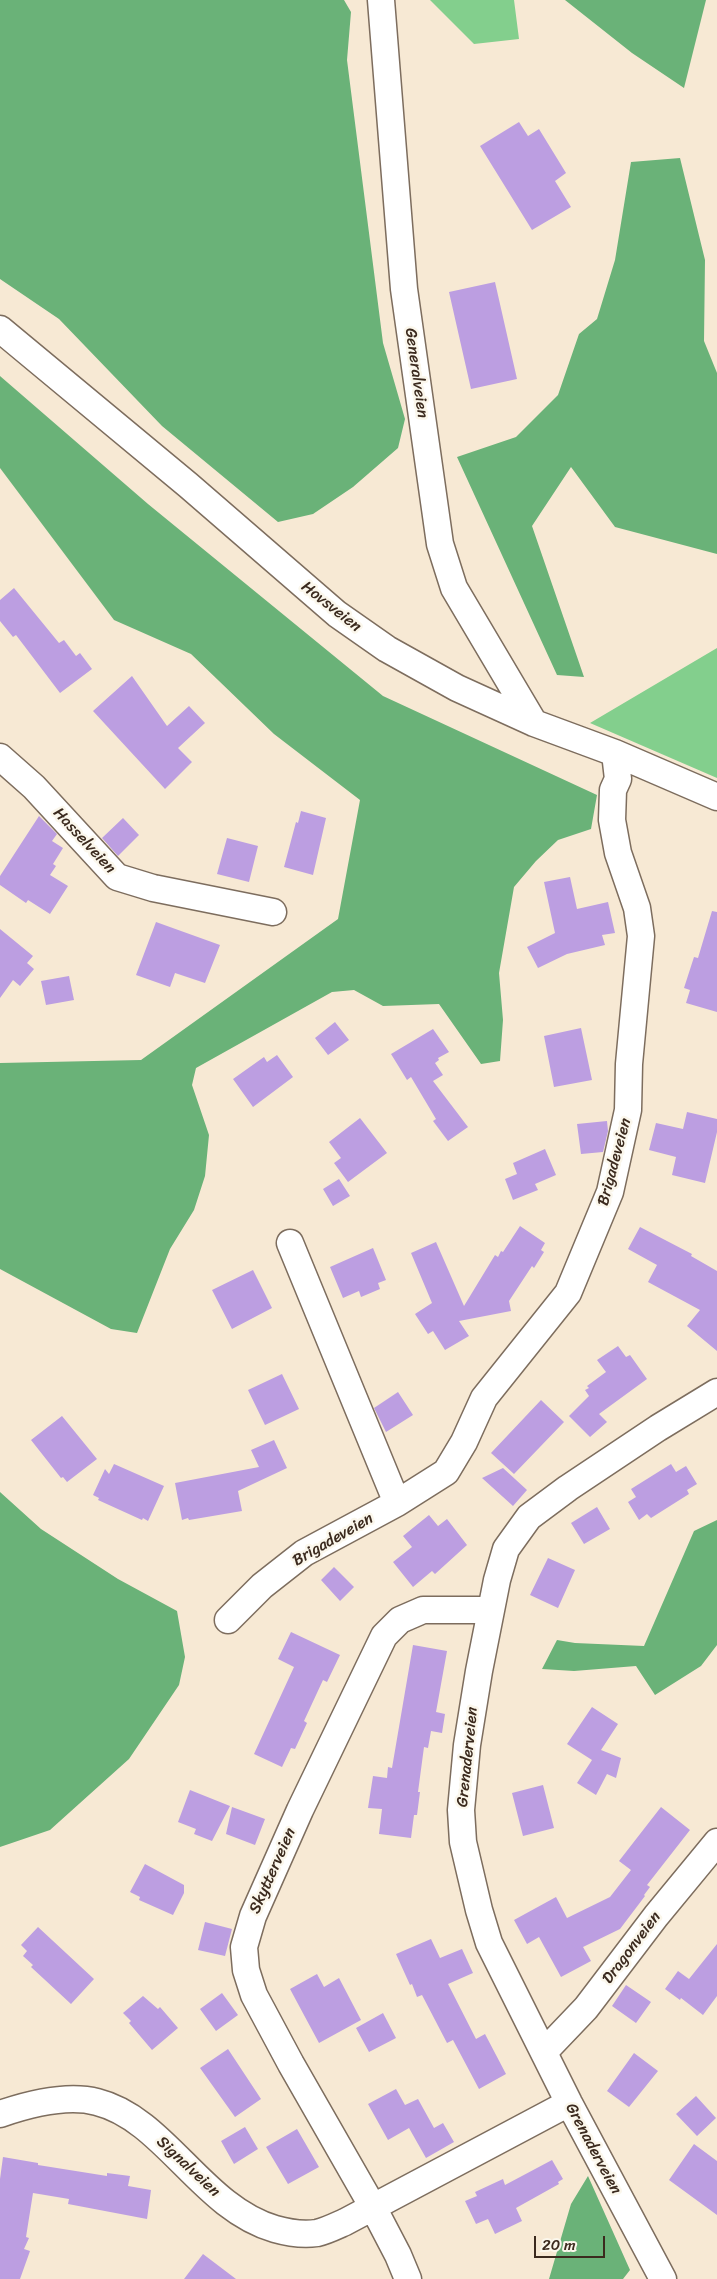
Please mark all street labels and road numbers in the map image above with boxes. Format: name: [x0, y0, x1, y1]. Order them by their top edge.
street label: Generalveien: [400, 327, 432, 419]
street label: Hovsveien: [297, 578, 365, 636]
street label: Hasselveien: [49, 804, 119, 878]
street label: Brigadeveien: [594, 1116, 636, 1208]
street label: Brigadeveien: [289, 1509, 377, 1571]
street label: Grenaderveien: [453, 1706, 483, 1808]
street label: Skytterveien: [246, 1825, 300, 1917]
street label: Dragonveien: [599, 1908, 665, 1988]
street label: Grenaderveien: [561, 2100, 625, 2198]
street label: Signalveien: [152, 2133, 224, 2201]

